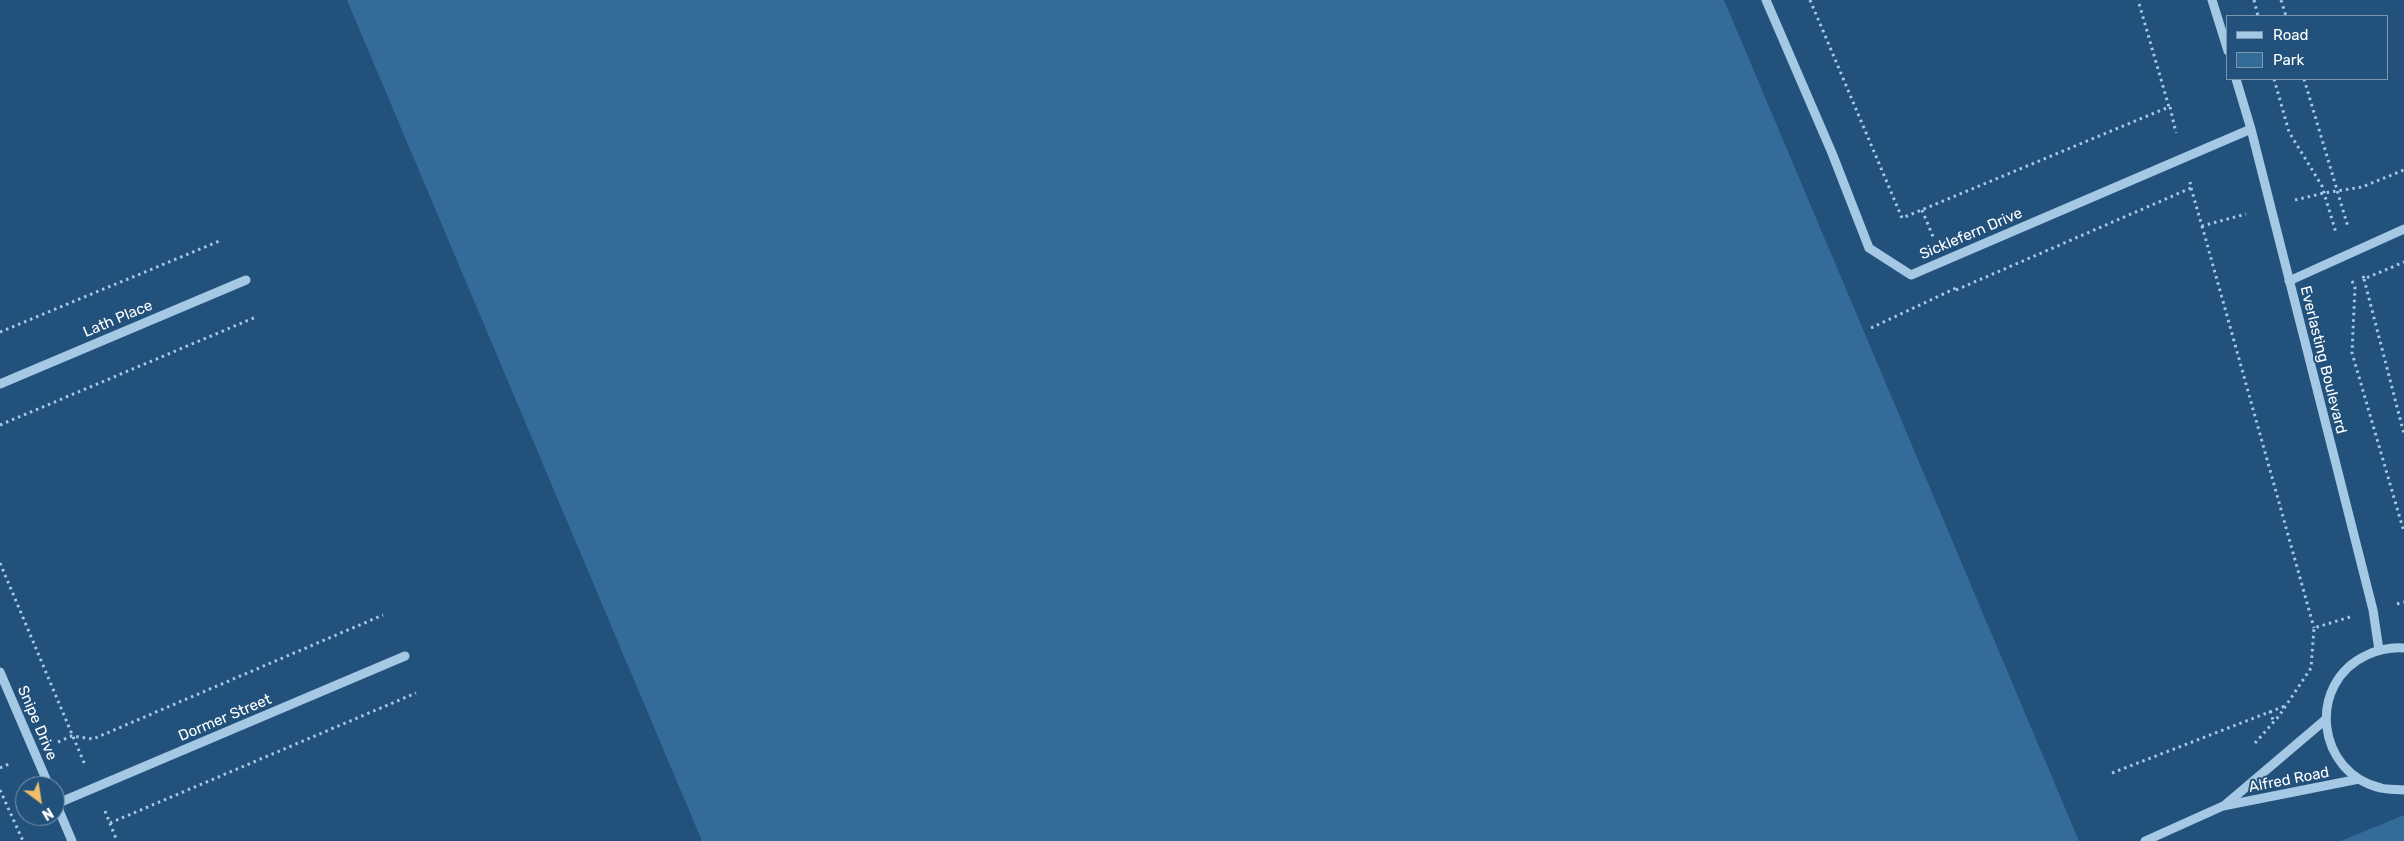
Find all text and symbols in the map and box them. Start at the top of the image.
legend [2226,15,2389,80]
text: Road [2273,26,2309,44]
text: Park [2273,51,2304,69]
street label: Sicklefern Drive [1917,204,2025,264]
street label: Everlasting Boulevard [2296,284,2350,436]
street label: Lath Place [81,296,155,342]
street label: Snipe Drive [13,683,61,763]
street label: Dormer Street [176,690,274,746]
street label: Alfred Road [2247,763,2331,797]
north arrow [15,776,65,826]
text: N [39,804,56,823]

